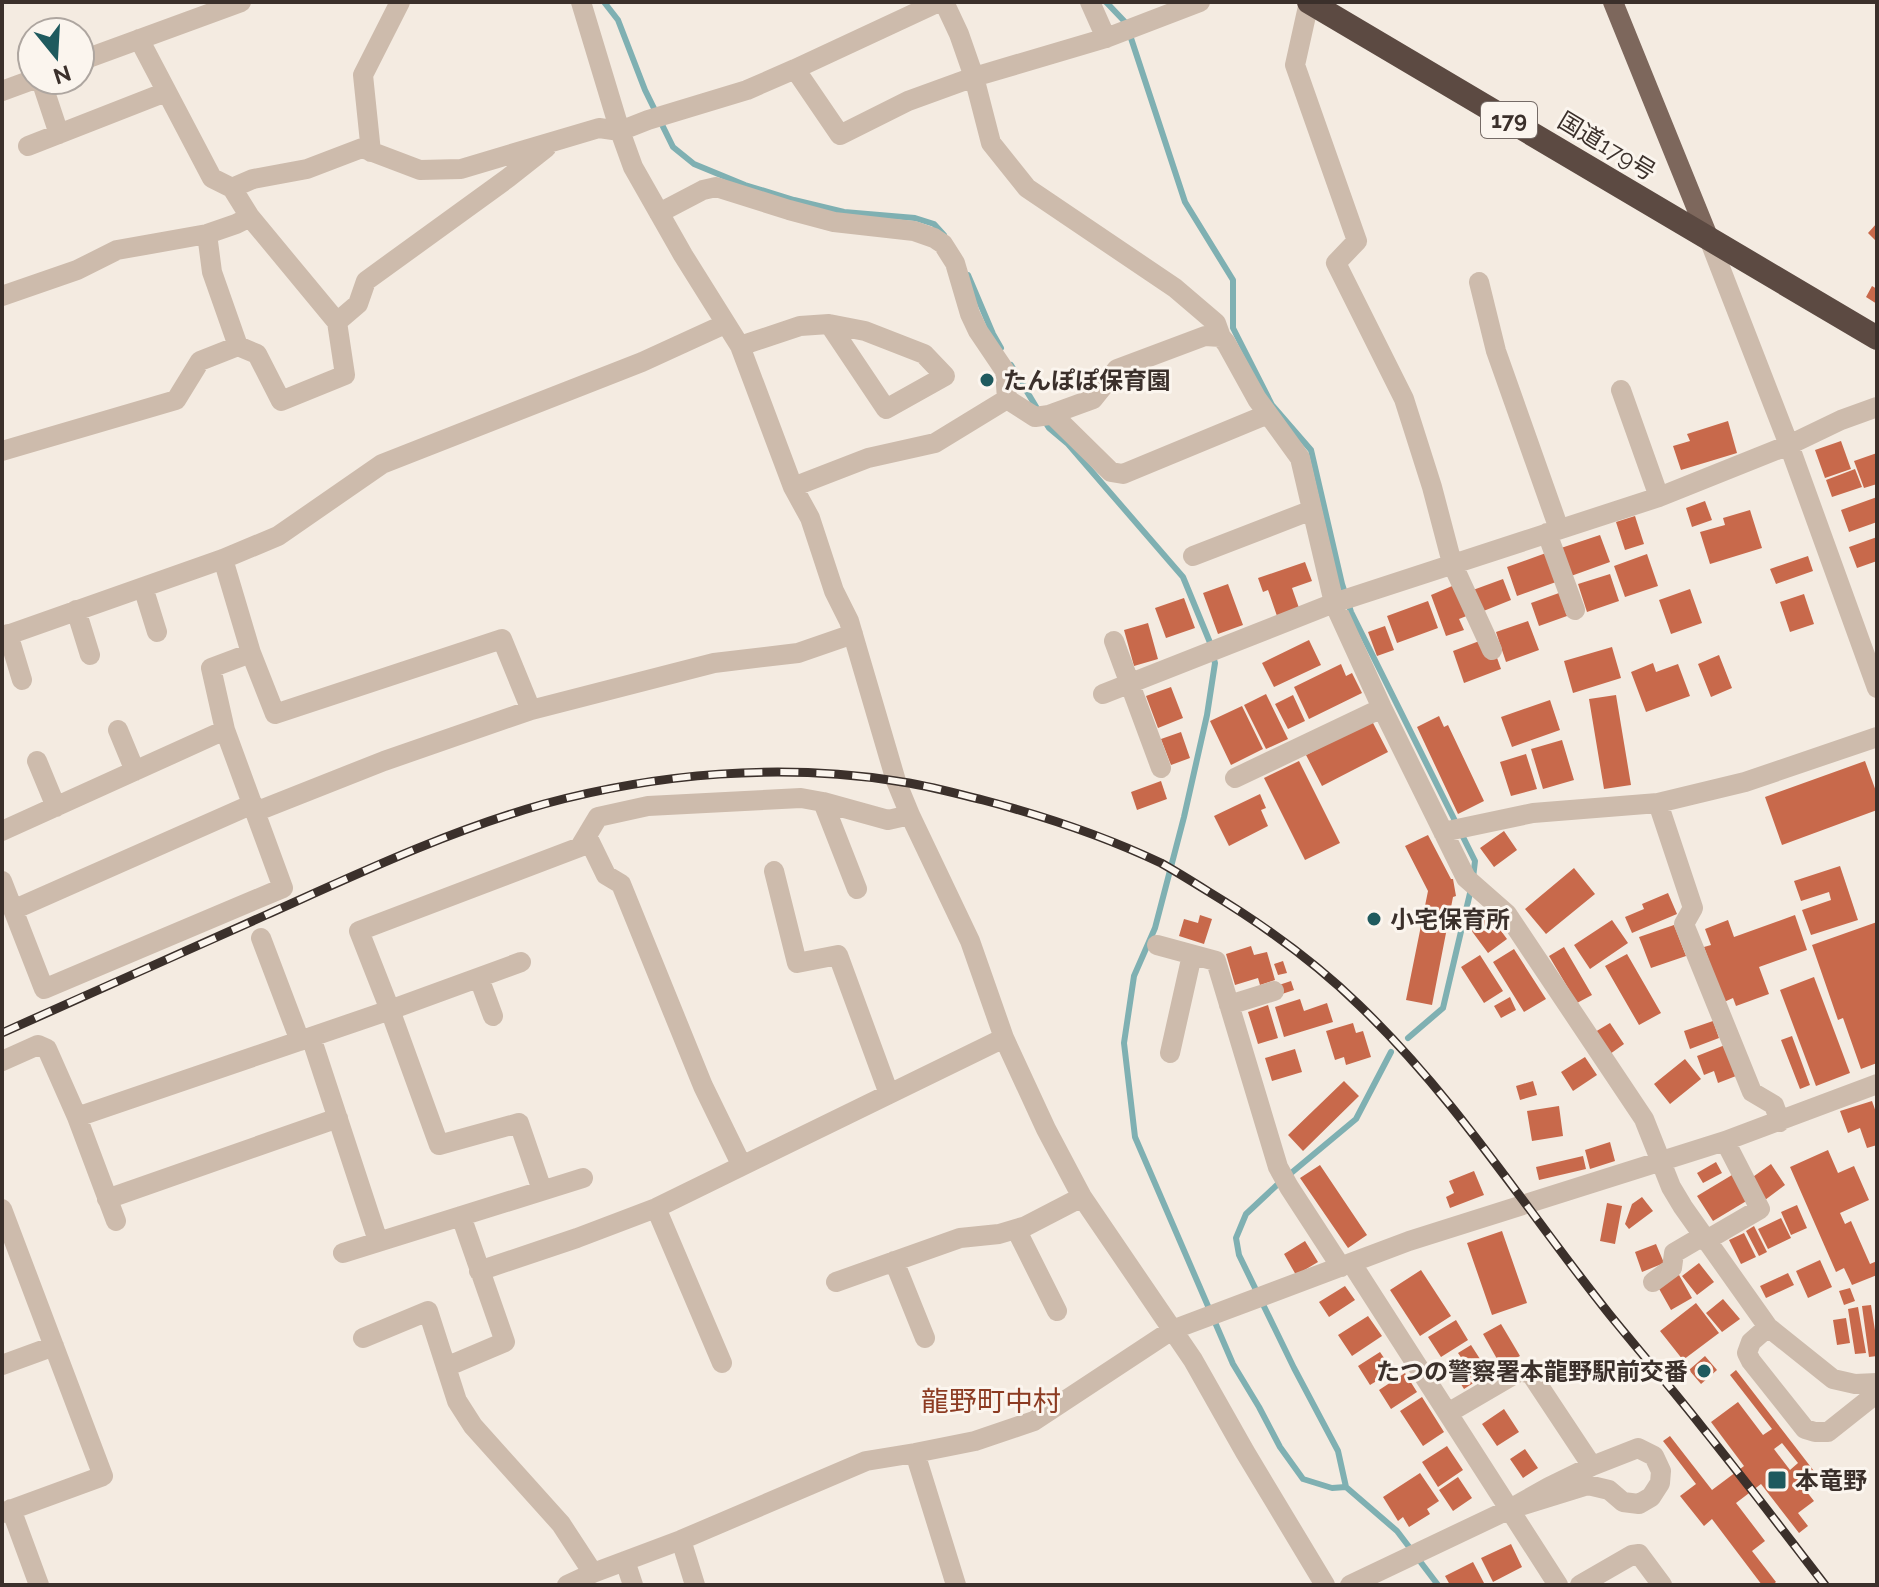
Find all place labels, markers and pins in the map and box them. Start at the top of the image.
place label: たんぽぽ保育園 [1003,366,1171,395]
marker: たんぽぽ保育園 [978,371,996,389]
place label: 小宅保育所 [1390,905,1510,934]
marker: 小宅保育所 [1365,910,1383,928]
place label: たつの警察署本龍野駅前交番 [1376,1357,1688,1386]
marker: たつの警察署本龍野駅前交番 [1695,1362,1713,1380]
place label: 本竜野 [1795,1466,1867,1495]
marker: 本竜野 [1766,1469,1788,1491]

